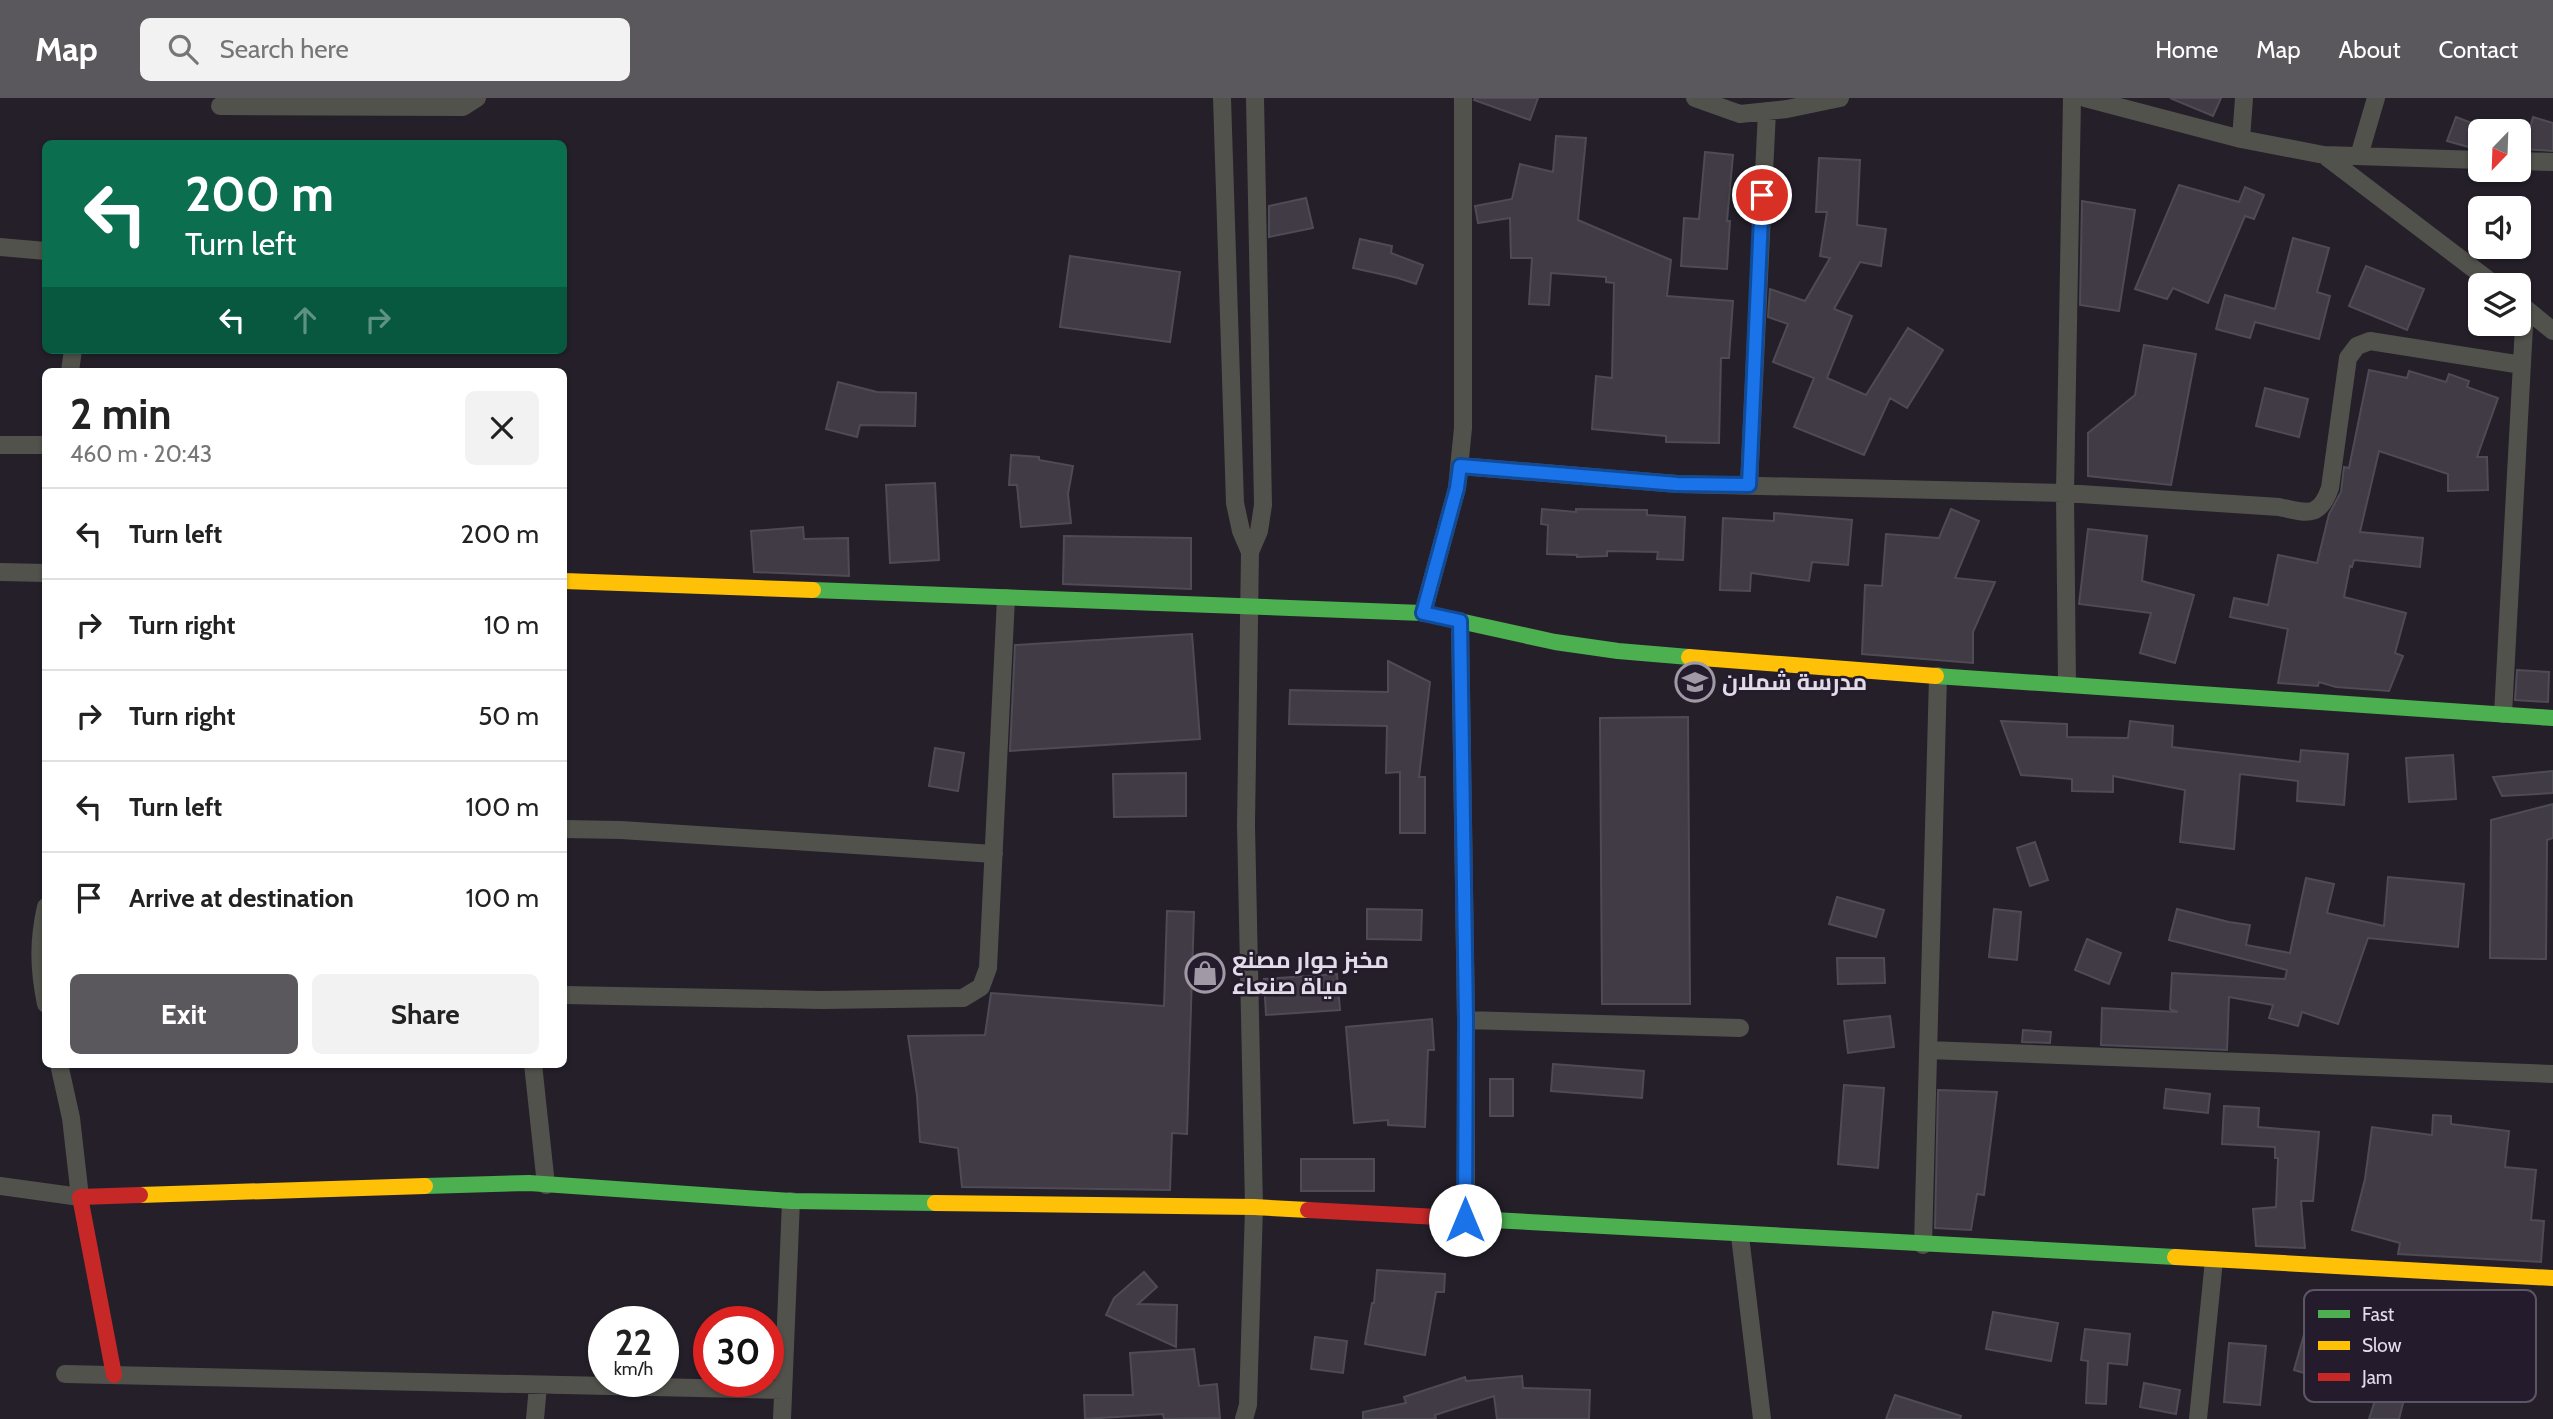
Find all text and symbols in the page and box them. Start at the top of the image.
search box [140,18,630,81]
text: Map [35,29,98,69]
icon: search [164,30,202,68]
text: Search here [220,33,349,65]
text: Home [2155,35,2218,64]
text: Map [2256,35,2301,64]
text: About [2339,35,2401,64]
text: Contact [2439,35,2518,64]
north arrow [2468,119,2530,182]
map controls [2468,119,2531,336]
text: 200 m [185,164,334,223]
pin [1732,165,1792,225]
icon: left [70,168,161,259]
icon: arrive [1743,176,1781,214]
button: sound [2468,196,2531,259]
text: Turn left [185,224,296,263]
button: layers [2468,273,2531,336]
icon: left [213,301,251,339]
icon: ahead [286,301,324,339]
icon: right [359,301,397,339]
text: 2 min [70,388,171,440]
button: close [465,391,539,465]
text: 460 m · 20:43 [70,440,212,468]
icon: left [70,515,108,553]
text: Turn left [129,518,222,550]
text: 200 m [460,518,539,550]
icon: right [70,606,108,644]
text: Turn right [129,609,235,641]
text: 10 m [484,609,539,641]
school or university icon: مدرسة شملان [1674,661,1716,703]
place label: مدرسة شملان [1722,668,1867,696]
icon: right [70,697,108,735]
text: Turn right [129,700,235,732]
text: 50 m [478,700,539,732]
icon: left [70,788,108,826]
text: Turn left [129,791,222,823]
text: 100 m [466,791,539,823]
icon: arrive [70,879,108,917]
text: Arrive at destination [129,882,354,914]
text: 100 m [466,882,539,914]
place label: مخبز جوار مصنع مياة صنعاء [1232,946,1389,1000]
shop icon: مخبز جوار مصنع مياة صنعاء [1184,952,1226,994]
button: Exit [70,974,298,1054]
button: Share [312,974,539,1054]
position arrow [1428,1183,1502,1257]
legend [2304,1290,2536,1402]
text: Fast [2362,1303,2395,1326]
speed limit sign: 30 [693,1306,784,1397]
text: 22 [615,1321,652,1364]
text: Slow [2362,1334,2402,1357]
text: km/h [614,1358,653,1380]
text: Jam [2361,1366,2392,1389]

